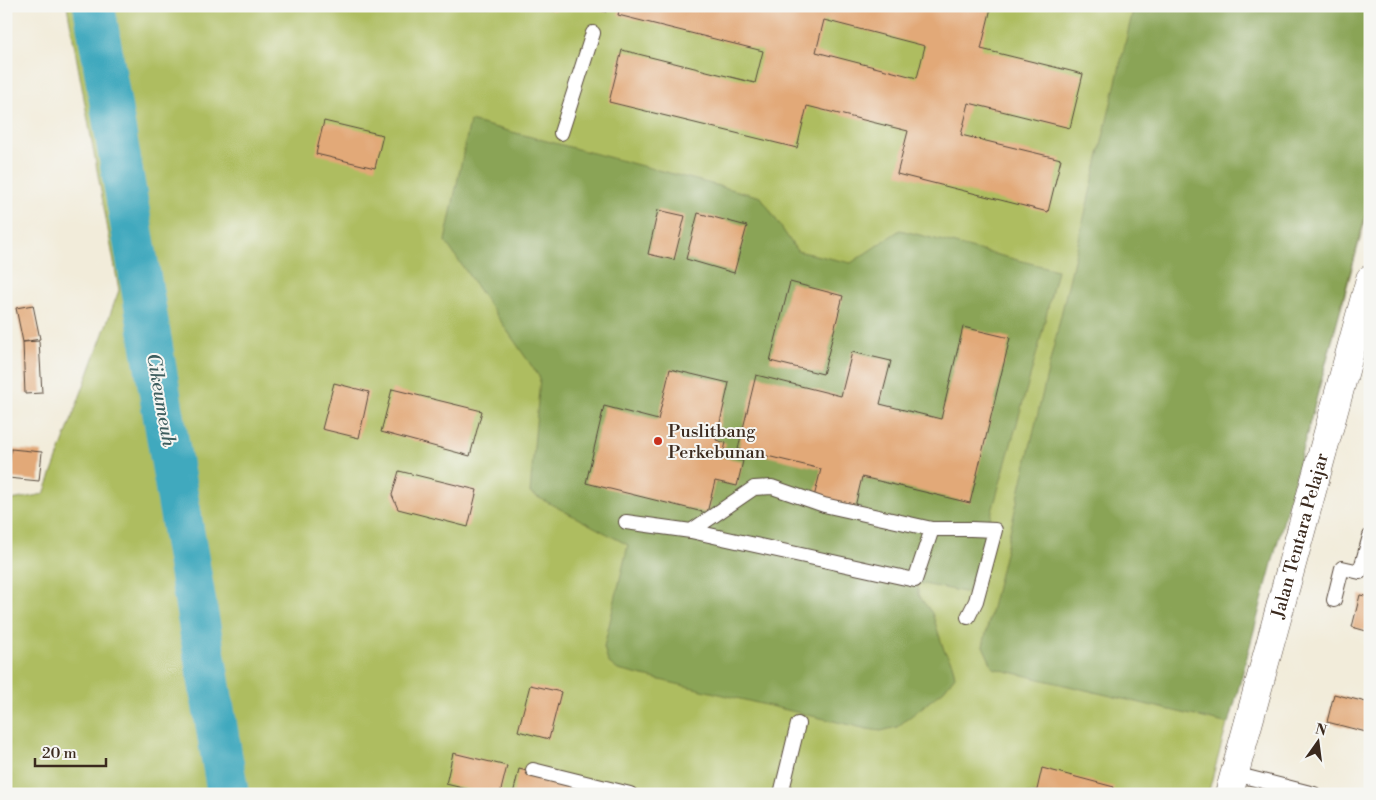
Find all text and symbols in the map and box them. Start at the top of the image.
water label: Cikeumeuh [141,351,181,449]
place label: Puslitbang Perkebunan [668,420,766,464]
marker: Puslitbang Perkebunan [652,435,664,447]
street label: Jalan Tentara Pelajar [1266,450,1333,622]
north arrow [1294,718,1344,768]
text: N [1313,720,1328,740]
scale bar [35,735,106,767]
text: 20 m [42,744,77,763]

